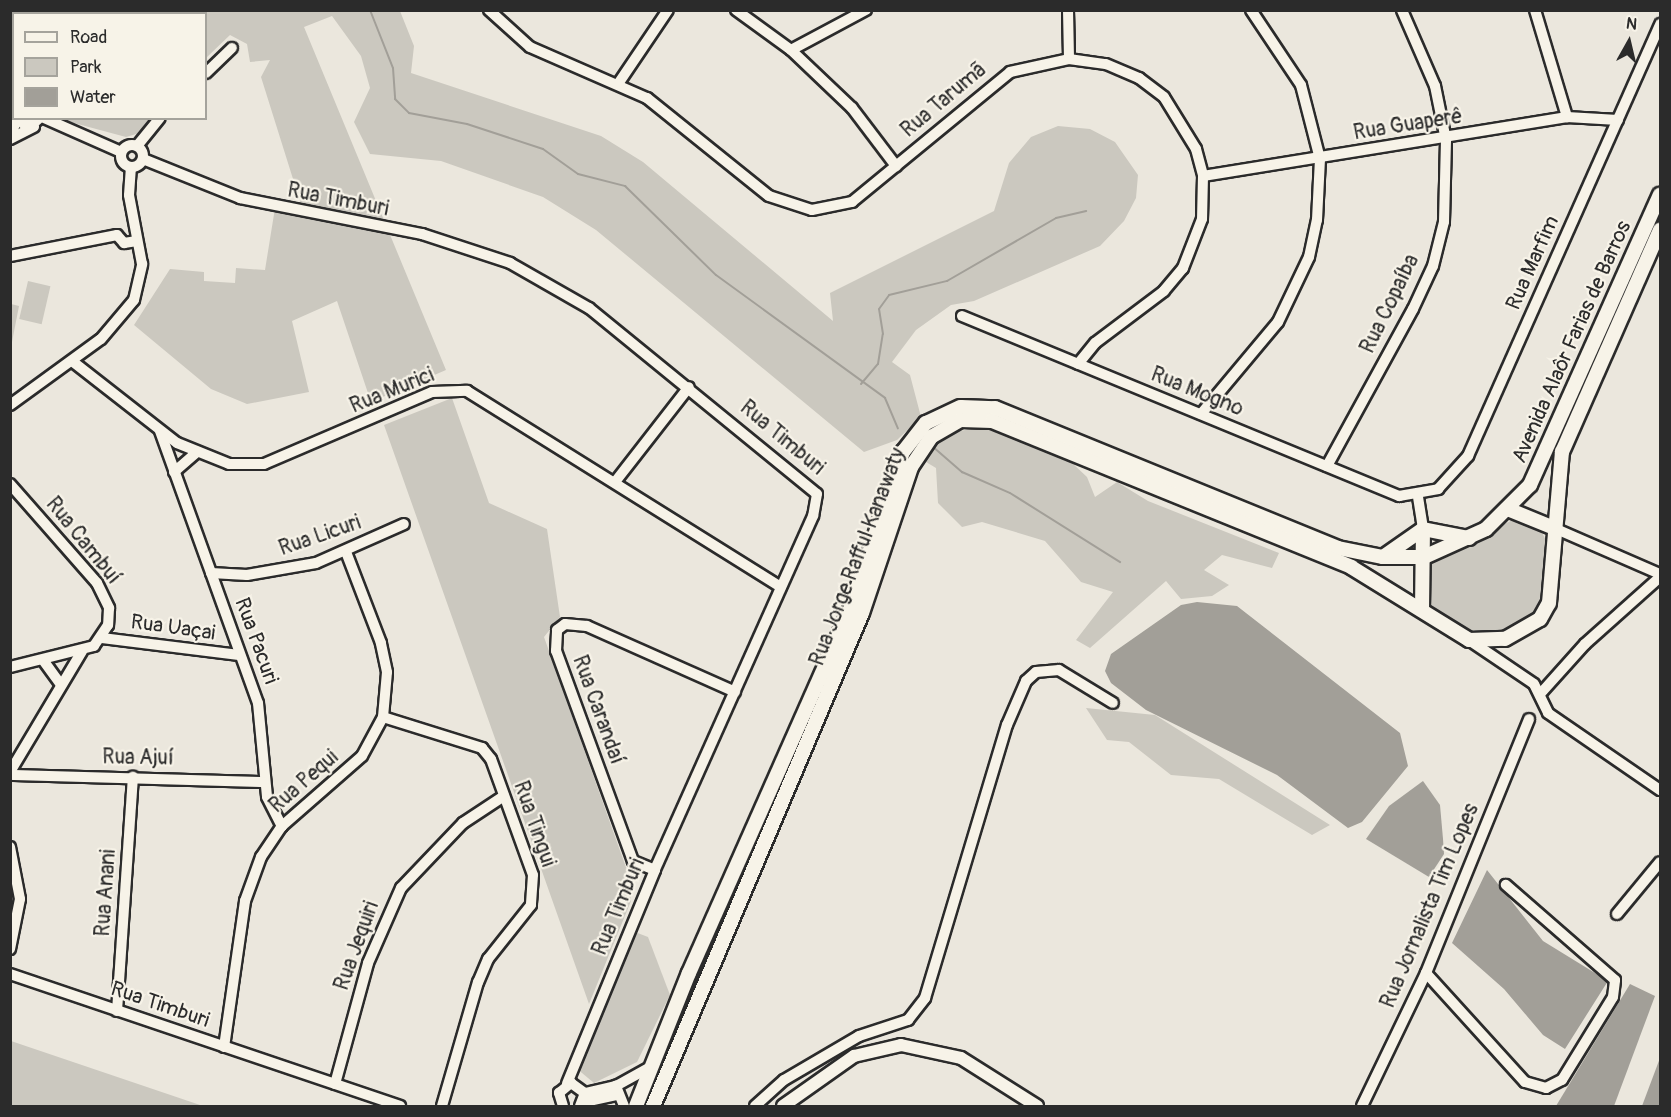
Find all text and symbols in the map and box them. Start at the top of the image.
legend [12,12,207,120]
north arrow [1599,12,1659,72]
text: N [1625,14,1638,35]
text: Road [70,26,107,49]
text: Park [70,56,102,79]
street label: Rua Tarumã [896,57,992,143]
text: Water [70,86,116,109]
street label: Rua Guaperê [1352,104,1464,146]
street label: Rua Timburi [285,178,391,222]
street label: Rua Marfim [1501,212,1565,314]
street label: Avenida Alaôr Farias de Barros [1507,217,1637,467]
street label: Rua Copaíba [1355,250,1425,358]
street label: Rua Mogno [1147,362,1247,422]
street label: Rua Murici [346,363,438,419]
street label: Rua Timburi [735,395,829,481]
street label: Rua Jorge Rafful Kanawaty [805,445,911,669]
street label: Rua Cambuí [40,492,126,590]
street label: Rua Licuri [276,510,364,562]
street label: Rua Pacuri [229,594,283,688]
street label: Rua Uaçai [129,610,217,646]
street label: Rua Carandaí [567,652,629,768]
street label: Rua Ajuí [102,745,174,771]
street label: Rua Pequi [264,745,344,819]
street label: Rua Tingui [508,778,560,870]
street label: Rua Jornalista Tim Lopes [1376,800,1484,1012]
street label: Rua Anani [90,849,122,937]
street label: Rua Timburi [587,855,651,959]
street label: Rua Jequiri [329,898,385,994]
street label: Rua Timburi [107,976,213,1034]

